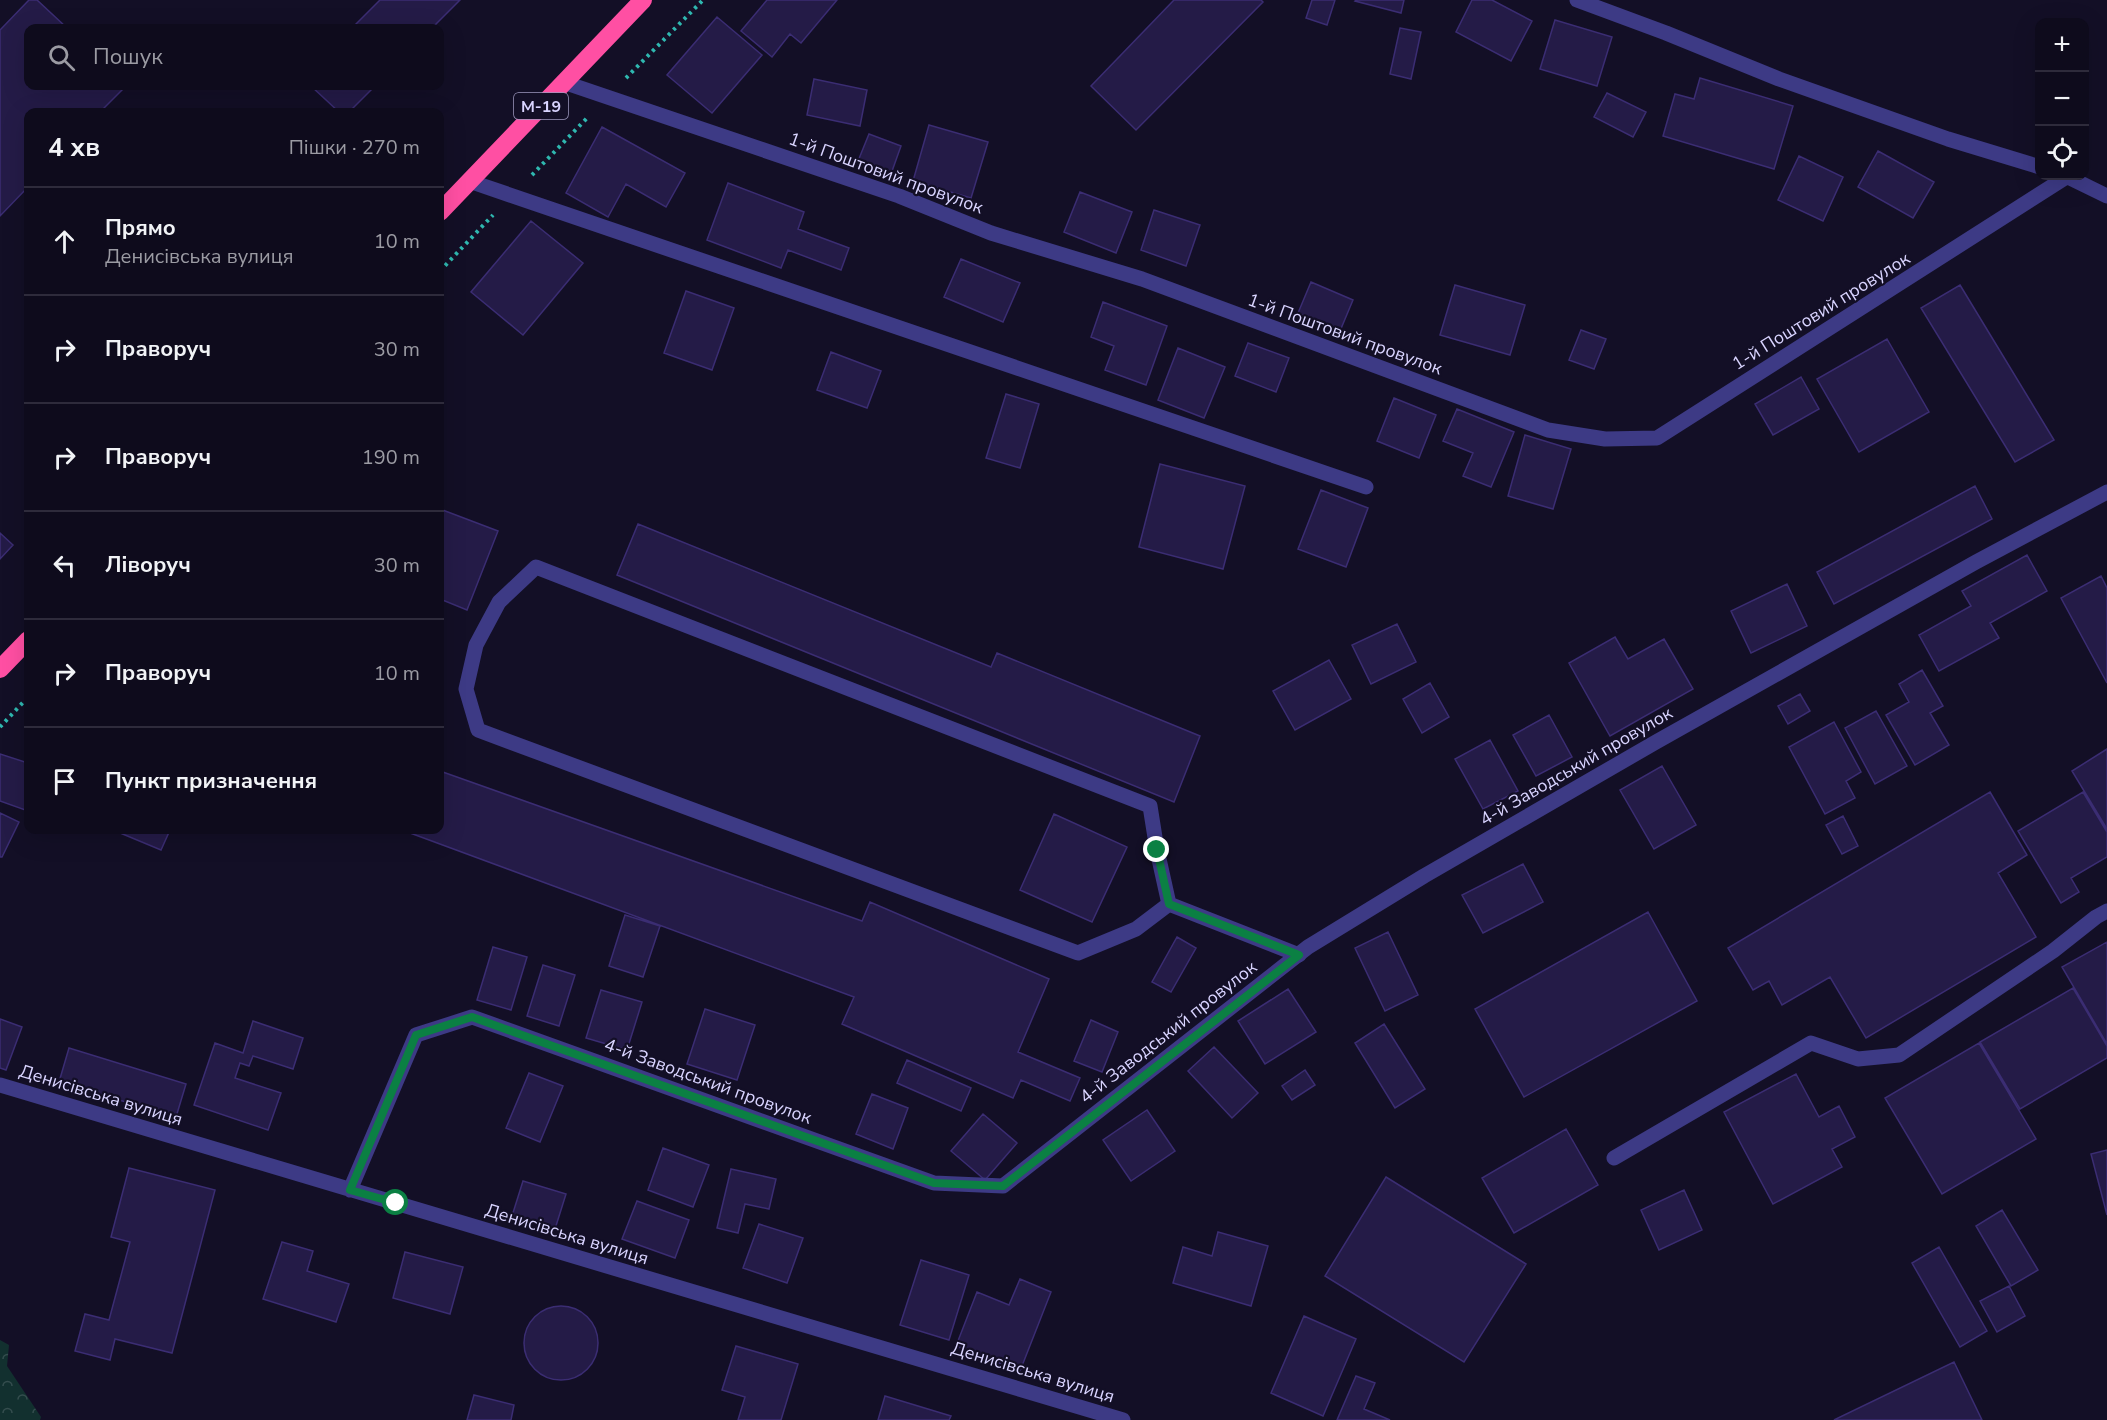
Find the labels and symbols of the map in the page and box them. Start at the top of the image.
road number: М-19 [514,93,568,119]
street label: 1-й Поштовий провулок [785,127,987,220]
street label: 1-й Поштовий провулок [1728,246,1915,376]
street label: 1-й Поштовий провулок [1244,288,1446,381]
street label: 4-й Заводський провулок [1475,701,1677,831]
route end [1143,836,1169,862]
street label: 4-й Заводський провулок [1074,955,1262,1109]
street label: 4-й Заводський провулок [601,1032,815,1130]
street label: Денисівська вулиця [16,1059,186,1131]
route start [382,1189,408,1215]
street label: Денисівська вулиця [482,1198,652,1270]
street label: Денисівська вулиця [948,1336,1118,1408]

